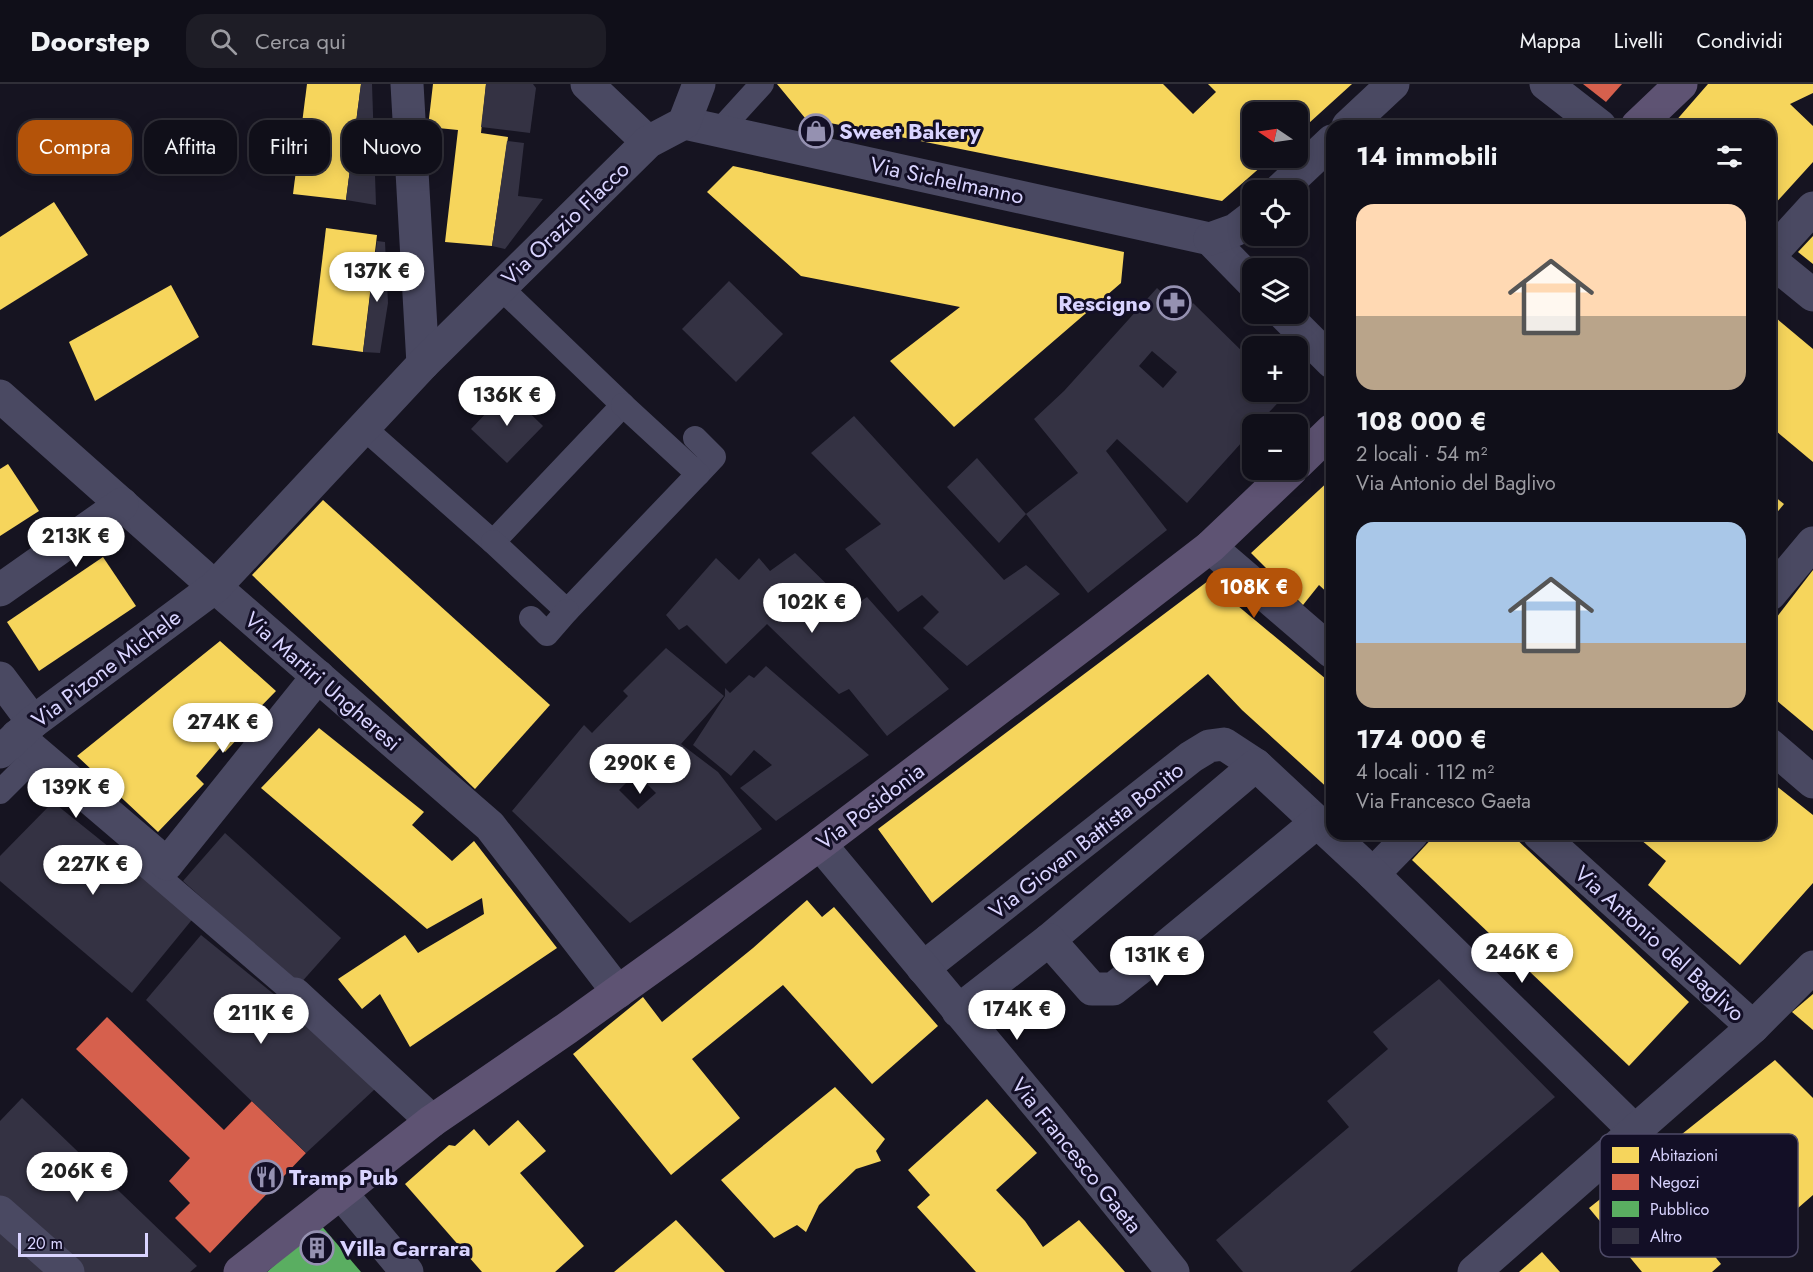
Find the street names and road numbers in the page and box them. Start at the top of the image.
street label: Via Sichelmanno [867,148,1027,212]
street label: Via Orazio Flacco [494,153,636,293]
street label: Via Pizone Michele [25,601,187,735]
street label: Via Martiri Ungheresi [238,604,408,758]
street label: Via Giovan Battista Bonito [982,754,1190,926]
street label: Via Posidonia [809,755,931,857]
street label: Via Antonio del Baglivo [1568,858,1752,1028]
street label: Via Francesco Gaeta [1004,1070,1150,1240]

